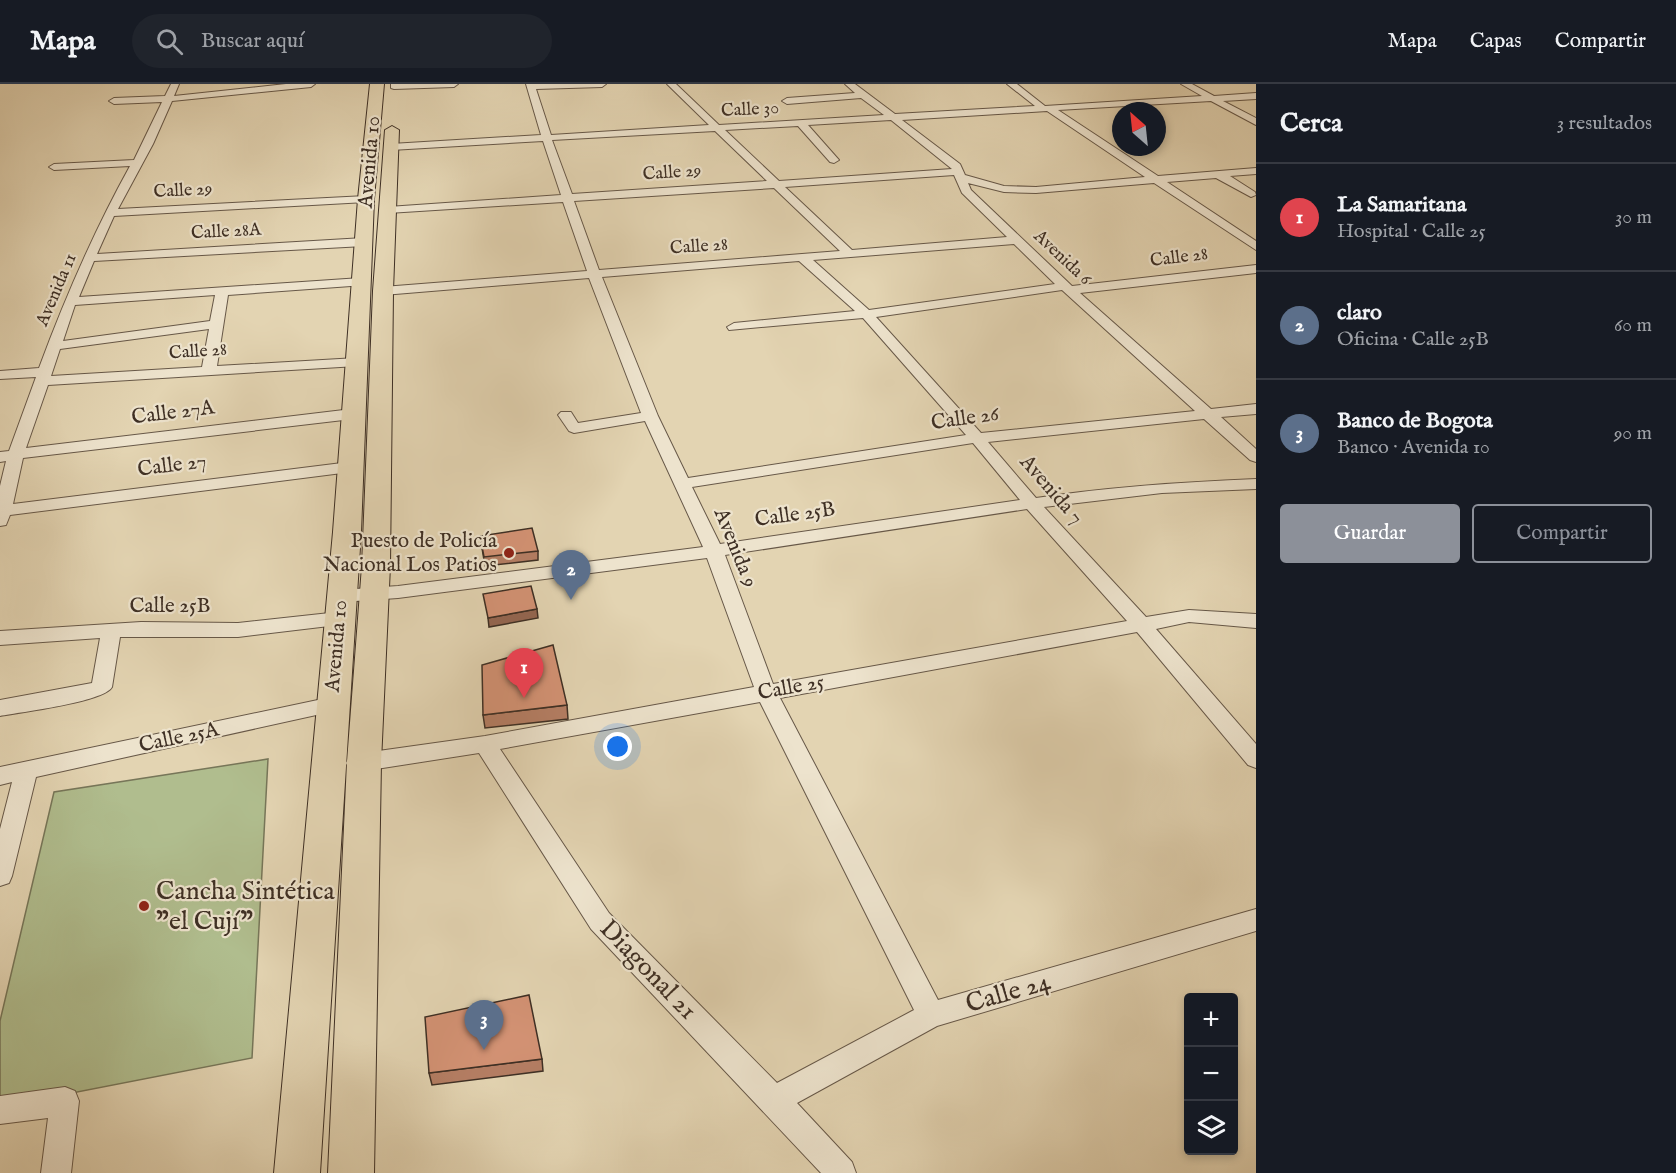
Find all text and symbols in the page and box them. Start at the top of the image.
search box [132,14,552,68]
text: Mapa [30,24,96,59]
icon: search [153,25,186,58]
text: Buscar aquí [201,27,304,55]
text: Mapa [1388,28,1437,55]
text: Capas [1470,28,1522,55]
text: Compartir [1555,28,1646,55]
street label: Calle 30 [720,97,780,123]
north arrow [1112,102,1166,156]
text: Cerca [1280,107,1342,140]
text: 3 resultados [1557,111,1652,136]
street label: Avenida 10 [352,115,387,210]
street label: Calle 29 [642,159,702,187]
street label: Calle 29 [153,178,213,204]
text: La Samaritana [1337,191,1466,219]
text: 1 [1296,205,1303,230]
text: 30 m [1615,205,1652,230]
street label: Calle 28A [190,219,263,245]
text: Hospital · Calle 25 [1337,219,1486,244]
street label: Avenida 6 [1027,225,1096,291]
street label: Calle 28 [669,234,729,260]
street label: Calle 28 [1149,243,1209,273]
street label: Avenida 11 [31,250,83,331]
text: claro [1337,299,1382,327]
text: 2 [1295,313,1304,338]
text: 60 m [1614,313,1652,338]
text: Oficina · Calle 25B [1337,327,1489,352]
street label: Calle 28 [168,339,228,365]
street label: Calle 27A [130,394,217,431]
street label: Calle 26 [929,401,1002,437]
text: Banco de Bogota [1337,407,1493,435]
text: 3 [1296,421,1303,446]
text: 90 m [1614,421,1652,446]
text: Banco · Avenida 10 [1337,435,1490,460]
street label: Calle 27 [136,448,208,484]
street label: Avenida 7 [1013,449,1089,531]
street label: Calle 25B [753,496,837,534]
street label: Avenida 9 [706,503,763,592]
button: Guardar [1280,504,1460,563]
button: Compartir [1472,504,1652,563]
place label: Puesto de Policía Nacional Los Patios [323,528,498,579]
marker: Puesto de Policía Nacional Los Patios [502,546,516,560]
pin: 2 [552,550,590,600]
street label: Calle 25B [129,593,211,620]
street label: Avenida 10 [319,599,354,694]
pin: 1 [504,648,544,698]
street label: Calle 25 [756,669,827,707]
street label: Calle 25A [136,716,222,760]
your location [603,732,632,761]
place label: Cancha Sintética "el Cují" [156,875,335,938]
marker: Cancha Sintética "el Cují" [137,899,151,913]
street label: Diagonal 21 [592,913,704,1027]
street label: Calle 24 [962,965,1054,1021]
map controls [1184,993,1238,1155]
button: + [1184,993,1238,1047]
pin: 3 [464,1000,504,1050]
button: − [1184,1047,1238,1101]
button: layers [1184,1101,1238,1155]

